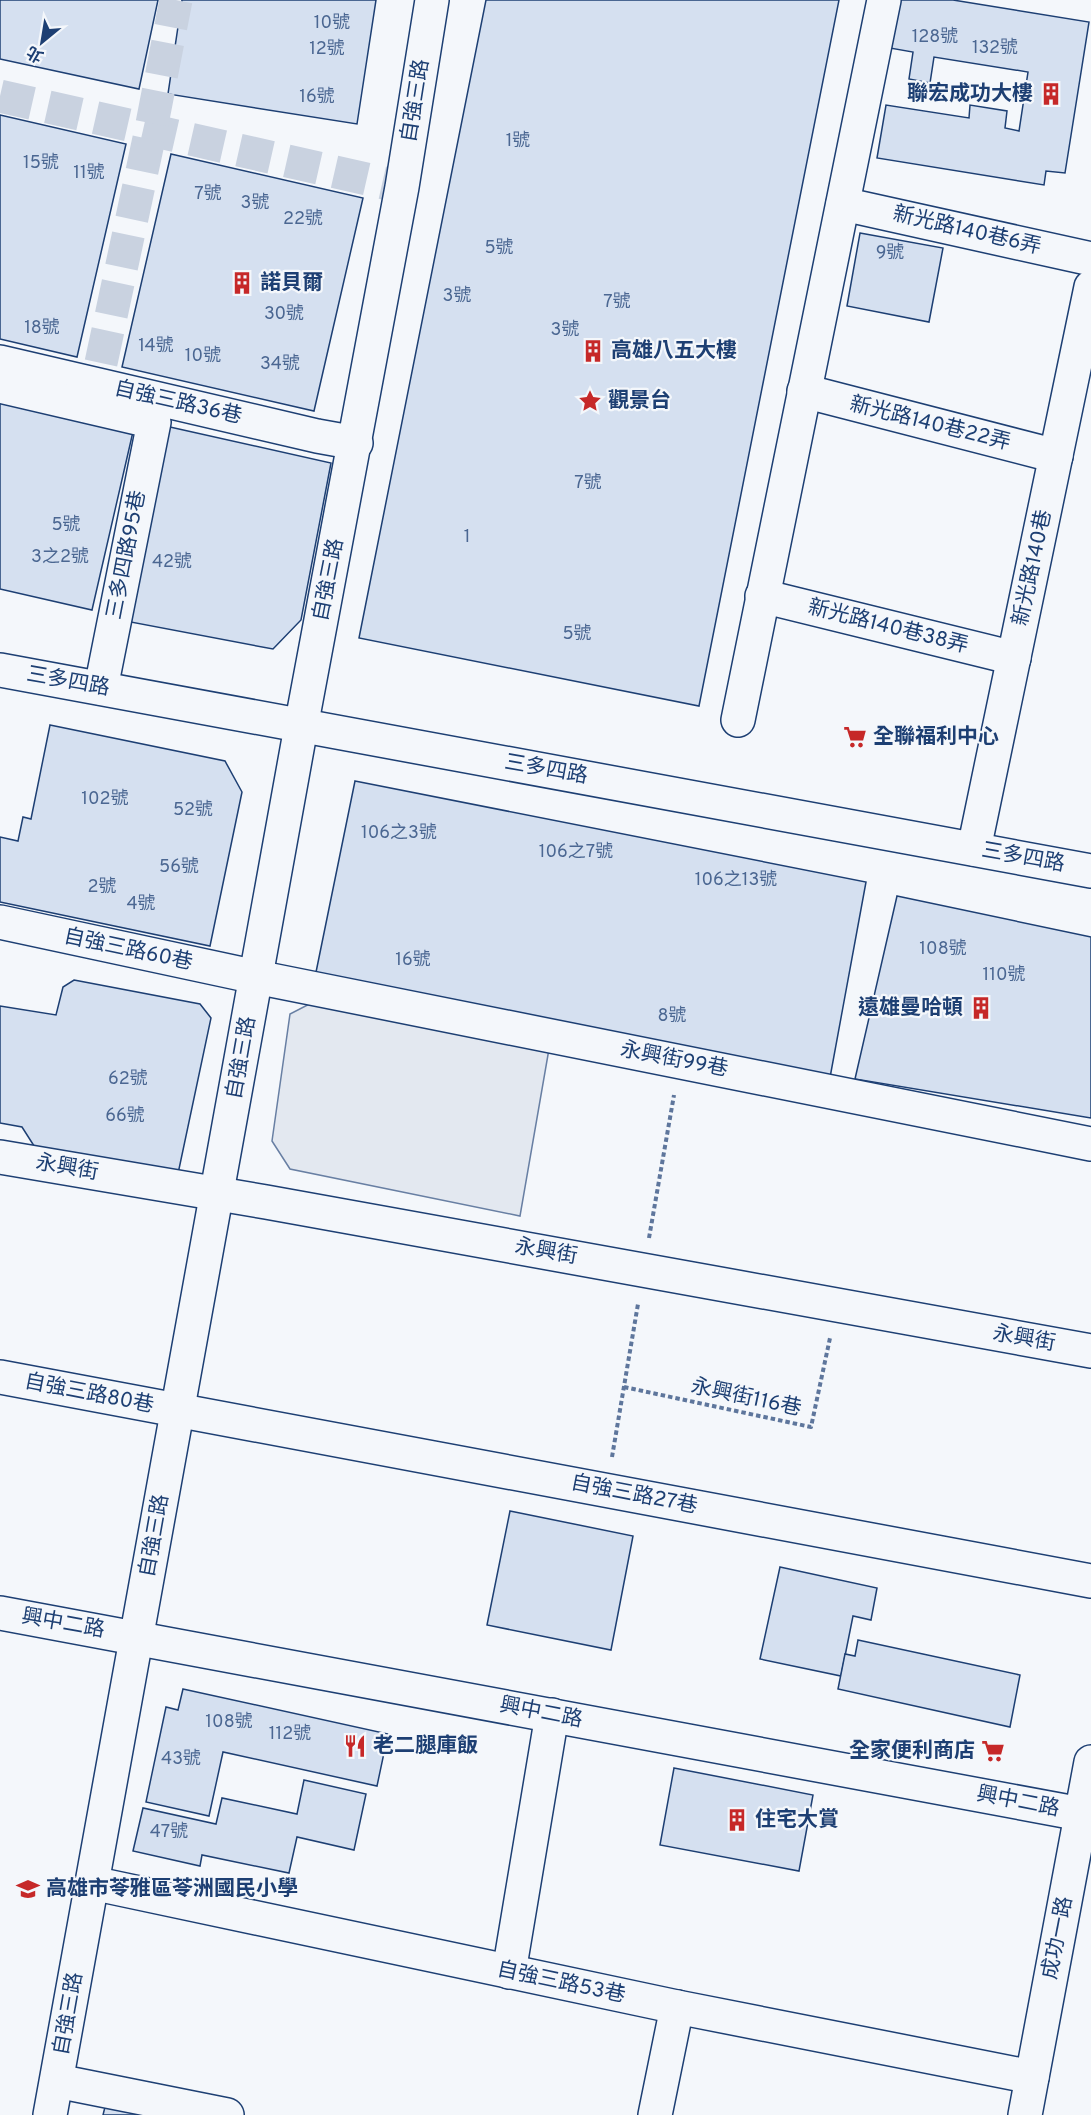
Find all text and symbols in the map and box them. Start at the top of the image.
north arrow [12,12,72,72]
house number: 10號 [314,12,350,35]
house number: 128號 [912,26,958,49]
house number: 132號 [972,37,1018,60]
house number: 12號 [309,38,345,61]
text: 北 [24,41,47,66]
street label: 自強三路 [396,57,436,145]
place label: 聯宏成功大樓 [907,81,1033,108]
building icon: 聯宏成功大樓 [1038,81,1064,107]
house number: 16號 [299,86,335,109]
house number: 1號 [506,130,530,153]
house number: 15號 [23,152,59,175]
house number: 11號 [73,162,105,185]
house number: 7號 [194,183,222,206]
house number: 3號 [241,192,269,215]
street label: 新光路140巷6弄 [890,201,1044,261]
house number: 22號 [283,208,323,231]
house number: 5號 [484,237,514,260]
house number: 9號 [876,242,904,265]
building icon: 諾貝爾 [229,270,255,296]
place label: 諾貝爾 [260,270,323,297]
house number: 3號 [443,285,471,308]
house number: 7號 [603,291,631,314]
house number: 30號 [264,303,304,326]
house number: 18號 [24,317,60,340]
house number: 3號 [551,319,579,342]
house number: 14號 [138,335,174,358]
building icon: 高雄八五大樓 [580,338,606,364]
place label: 高雄八五大樓 [611,338,737,365]
house number: 10號 [185,345,221,368]
house number: 34號 [260,353,300,376]
street label: 自強三路36巷 [112,375,244,431]
place icon: 觀景台 [577,388,603,414]
place label: 觀景台 [608,388,671,415]
street label: 新光路140巷22弄 [847,391,1013,457]
house number: 7號 [574,472,602,495]
street label: 三多四路95巷 [101,488,153,622]
street label: 新光路140巷 [1008,508,1058,628]
house number: 5號 [51,514,81,537]
house number: 1 [464,526,470,549]
street label: 自強三路 [308,536,350,624]
house number: 3之2號 [31,546,89,569]
house number: 42號 [152,551,192,574]
street label: 新光路140巷38弄 [805,594,971,660]
house number: 5號 [562,623,592,646]
street label: 三多四路 [24,661,112,703]
supermarket icon: 全聯福利中心 [842,724,868,750]
place label: 全聯福利中心 [873,724,999,751]
street label: 三多四路 [502,749,590,791]
house number: 102號 [81,788,129,811]
house number: 52號 [173,799,213,822]
house number: 106之3號 [361,822,437,845]
street label: 三多四路 [979,837,1067,879]
house number: 106之7號 [539,841,613,864]
house number: 56號 [159,856,199,879]
house number: 106之13號 [695,869,777,892]
house number: 2號 [87,876,117,899]
house number: 4號 [126,893,156,916]
street label: 自強三路60巷 [61,923,195,977]
house number: 108號 [919,938,967,961]
house number: 16號 [395,949,431,972]
house number: 110號 [983,964,1025,987]
place label: 遠雄曼哈頓 [858,995,963,1022]
building icon: 遠雄曼哈頓 [968,995,994,1021]
house number: 8號 [658,1005,687,1028]
street label: 自強三路 [221,1014,263,1102]
street label: 永興街99巷 [618,1036,730,1084]
house number: 62號 [108,1068,148,1091]
house number: 66號 [105,1105,145,1128]
street label: 永興街 [34,1149,100,1187]
street label: 永興街 [513,1233,579,1271]
street label: 永興街 [991,1320,1057,1358]
street label: 自強三路80巷 [22,1368,156,1420]
street label: 永興街116巷 [688,1373,804,1423]
street label: 自強三路27巷 [568,1469,700,1521]
street label: 自強三路 [134,1492,176,1580]
street label: 興中二路 [19,1603,107,1645]
street label: 興中二路 [497,1692,585,1734]
house number: 108號 [205,1711,253,1734]
house number: 112號 [269,1723,311,1746]
restaurant icon: 老二腿庫飯 [342,1733,368,1759]
place label: 老二腿庫飯 [373,1733,478,1760]
place label: 全家便利商店 [849,1738,975,1765]
supermarket icon: 全家便利商店 [980,1738,1006,1764]
house number: 43號 [161,1748,201,1771]
street label: 興中二路 [974,1781,1062,1823]
building icon: 住宅大賞 [724,1807,750,1833]
place label: 住宅大賞 [755,1807,839,1834]
house number: 47號 [150,1821,188,1844]
school or university icon: 高雄市苓雅區苓洲國民小學 [15,1876,41,1902]
place label: 高雄市苓雅區苓洲國民小學 [46,1876,298,1903]
street label: 成功一路 [1037,1894,1079,1982]
street label: 自強三路53巷 [494,1956,628,2010]
street label: 自強三路 [48,1970,90,2058]

